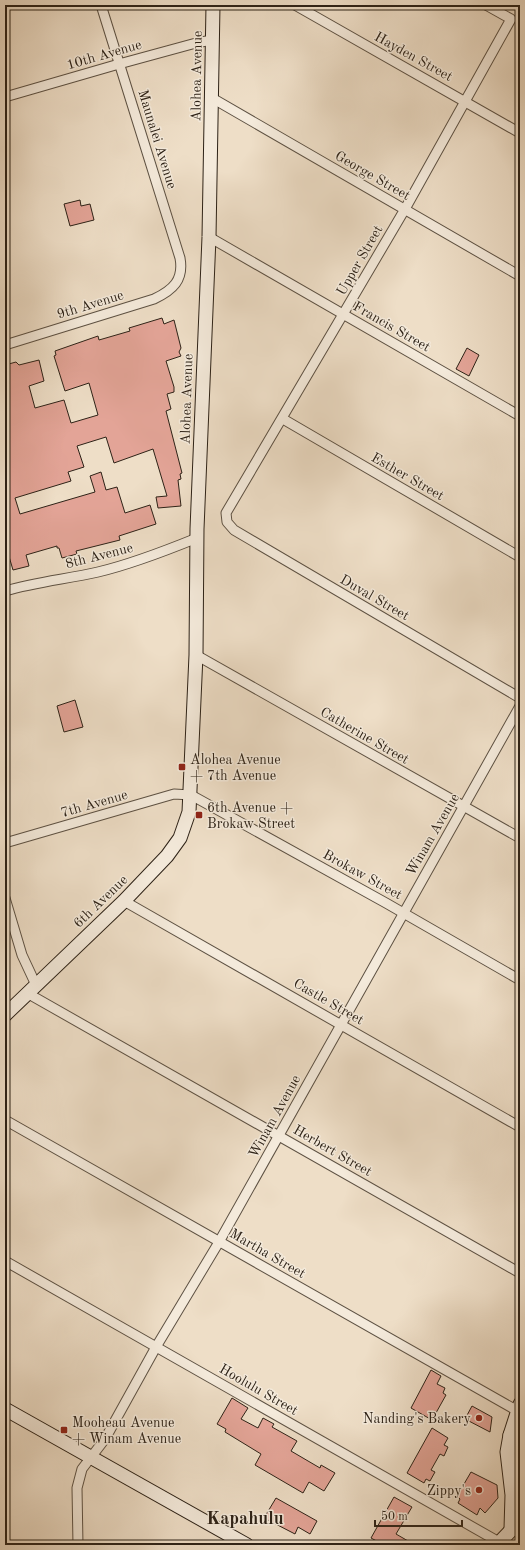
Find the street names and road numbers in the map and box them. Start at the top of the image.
street label: Hayden Street [372,30,455,84]
street label: Alohea Avenue [189,31,205,122]
street label: 10th Avenue [65,38,143,72]
street label: Maunalei Avenue [135,88,179,191]
street label: George Street [333,149,413,203]
street label: Upper Street [334,223,386,298]
street label: 9th Avenue [55,288,125,322]
street label: Francis Street [350,299,433,355]
street label: Alohea Avenue [178,353,196,445]
street label: Esther Street [369,450,446,503]
street label: 8th Avenue [64,541,134,571]
street label: Duval Street [338,573,411,623]
street label: Catherine Street [318,705,411,767]
street label: 7th Avenue [59,788,129,820]
street label: Winam Avenue [404,791,462,878]
street label: Brokaw Street [321,847,405,902]
street label: 6th Avenue [71,873,130,931]
street label: Castle Street [291,976,366,1028]
street label: Winam Avenue [246,1073,303,1160]
street label: Herbert Street [291,1123,374,1179]
street label: Martha Street [227,1227,308,1281]
street label: Hoolulu Street [217,1362,300,1418]

